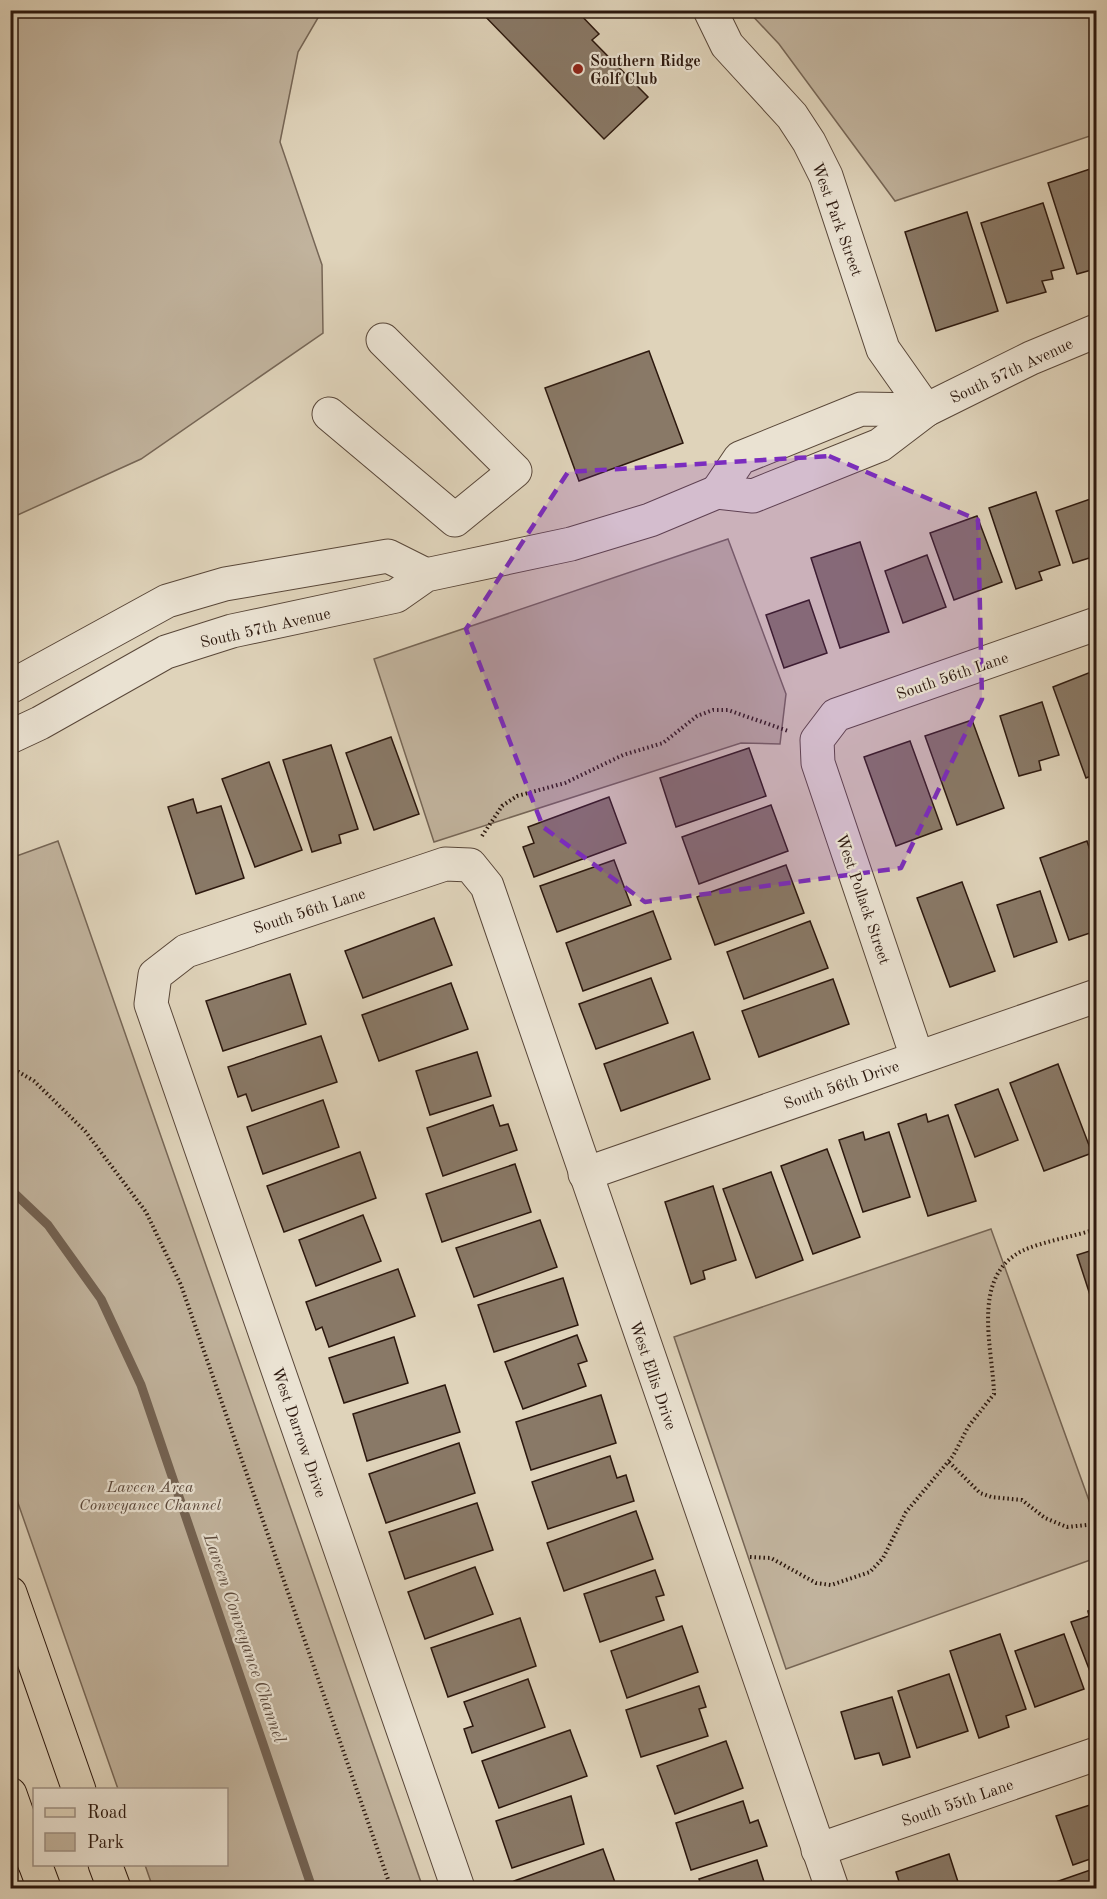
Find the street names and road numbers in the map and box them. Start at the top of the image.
street label: West Park Street [808,161,864,279]
street label: South 57th Avenue [948,336,1076,407]
street label: South 57th Avenue [199,606,332,652]
street label: South 56th Lane [895,650,1011,704]
street label: West Pollack Street [832,832,892,967]
street label: South 56th Lane [251,886,368,938]
street label: South 56th Drive [782,1059,901,1113]
street label: West Ellis Drive [626,1319,678,1432]
street label: West Darrow Drive [268,1366,328,1500]
street label: South 55th Lane [900,1777,1016,1831]

